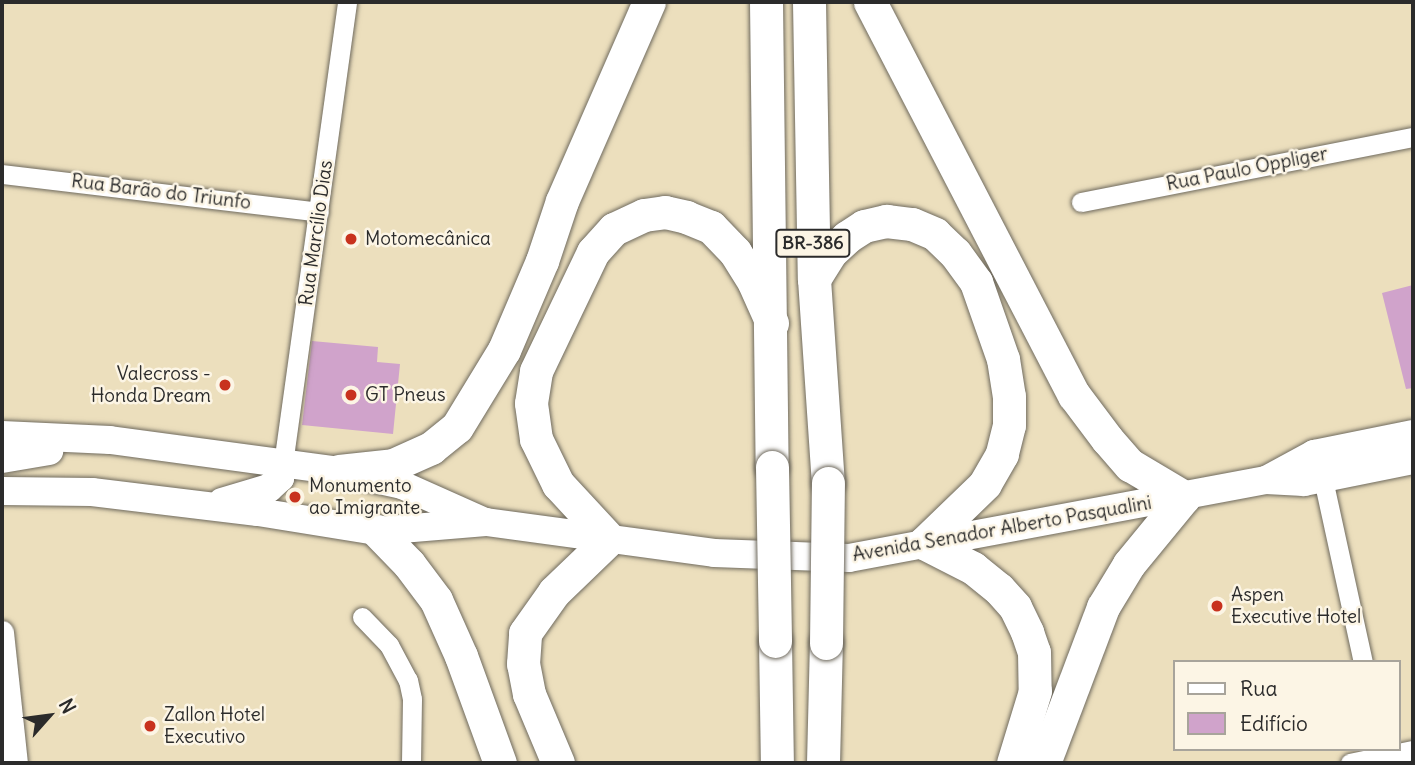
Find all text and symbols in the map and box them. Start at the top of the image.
street label: Rua Paulo Oppliger [1164,142,1330,196]
street label: Rua Marcílio Dias [294,159,338,307]
street label: Rua Barão do Triunfo [70,170,252,214]
place label: Motomecânica [365,228,491,250]
road number: BR-386 [774,229,852,258]
marker: Motomecânica [343,231,359,247]
place label: Valecross - Honda Dream [91,363,211,407]
marker: Valecross - Honda Dream [217,377,233,393]
place label: GT Pneus [365,384,446,406]
marker: GT Pneus [343,387,359,403]
place label: Monumento ao Imigrante [309,475,420,519]
marker: Monumento ao Imigrante [287,489,303,505]
street label: Avenida Senador Alberto Pasqualini [851,491,1153,567]
place label: Aspen Executive Hotel [1231,584,1361,628]
marker: Aspen Executive Hotel [1209,598,1225,614]
legend [1174,660,1401,751]
text: Rua [1240,675,1277,702]
north arrow [14,681,84,751]
text: N [54,695,81,718]
place label: Zallon Hotel Executivo [164,704,265,748]
text: Edifício [1240,710,1308,737]
marker: Zallon Hotel Executivo [142,718,158,734]

